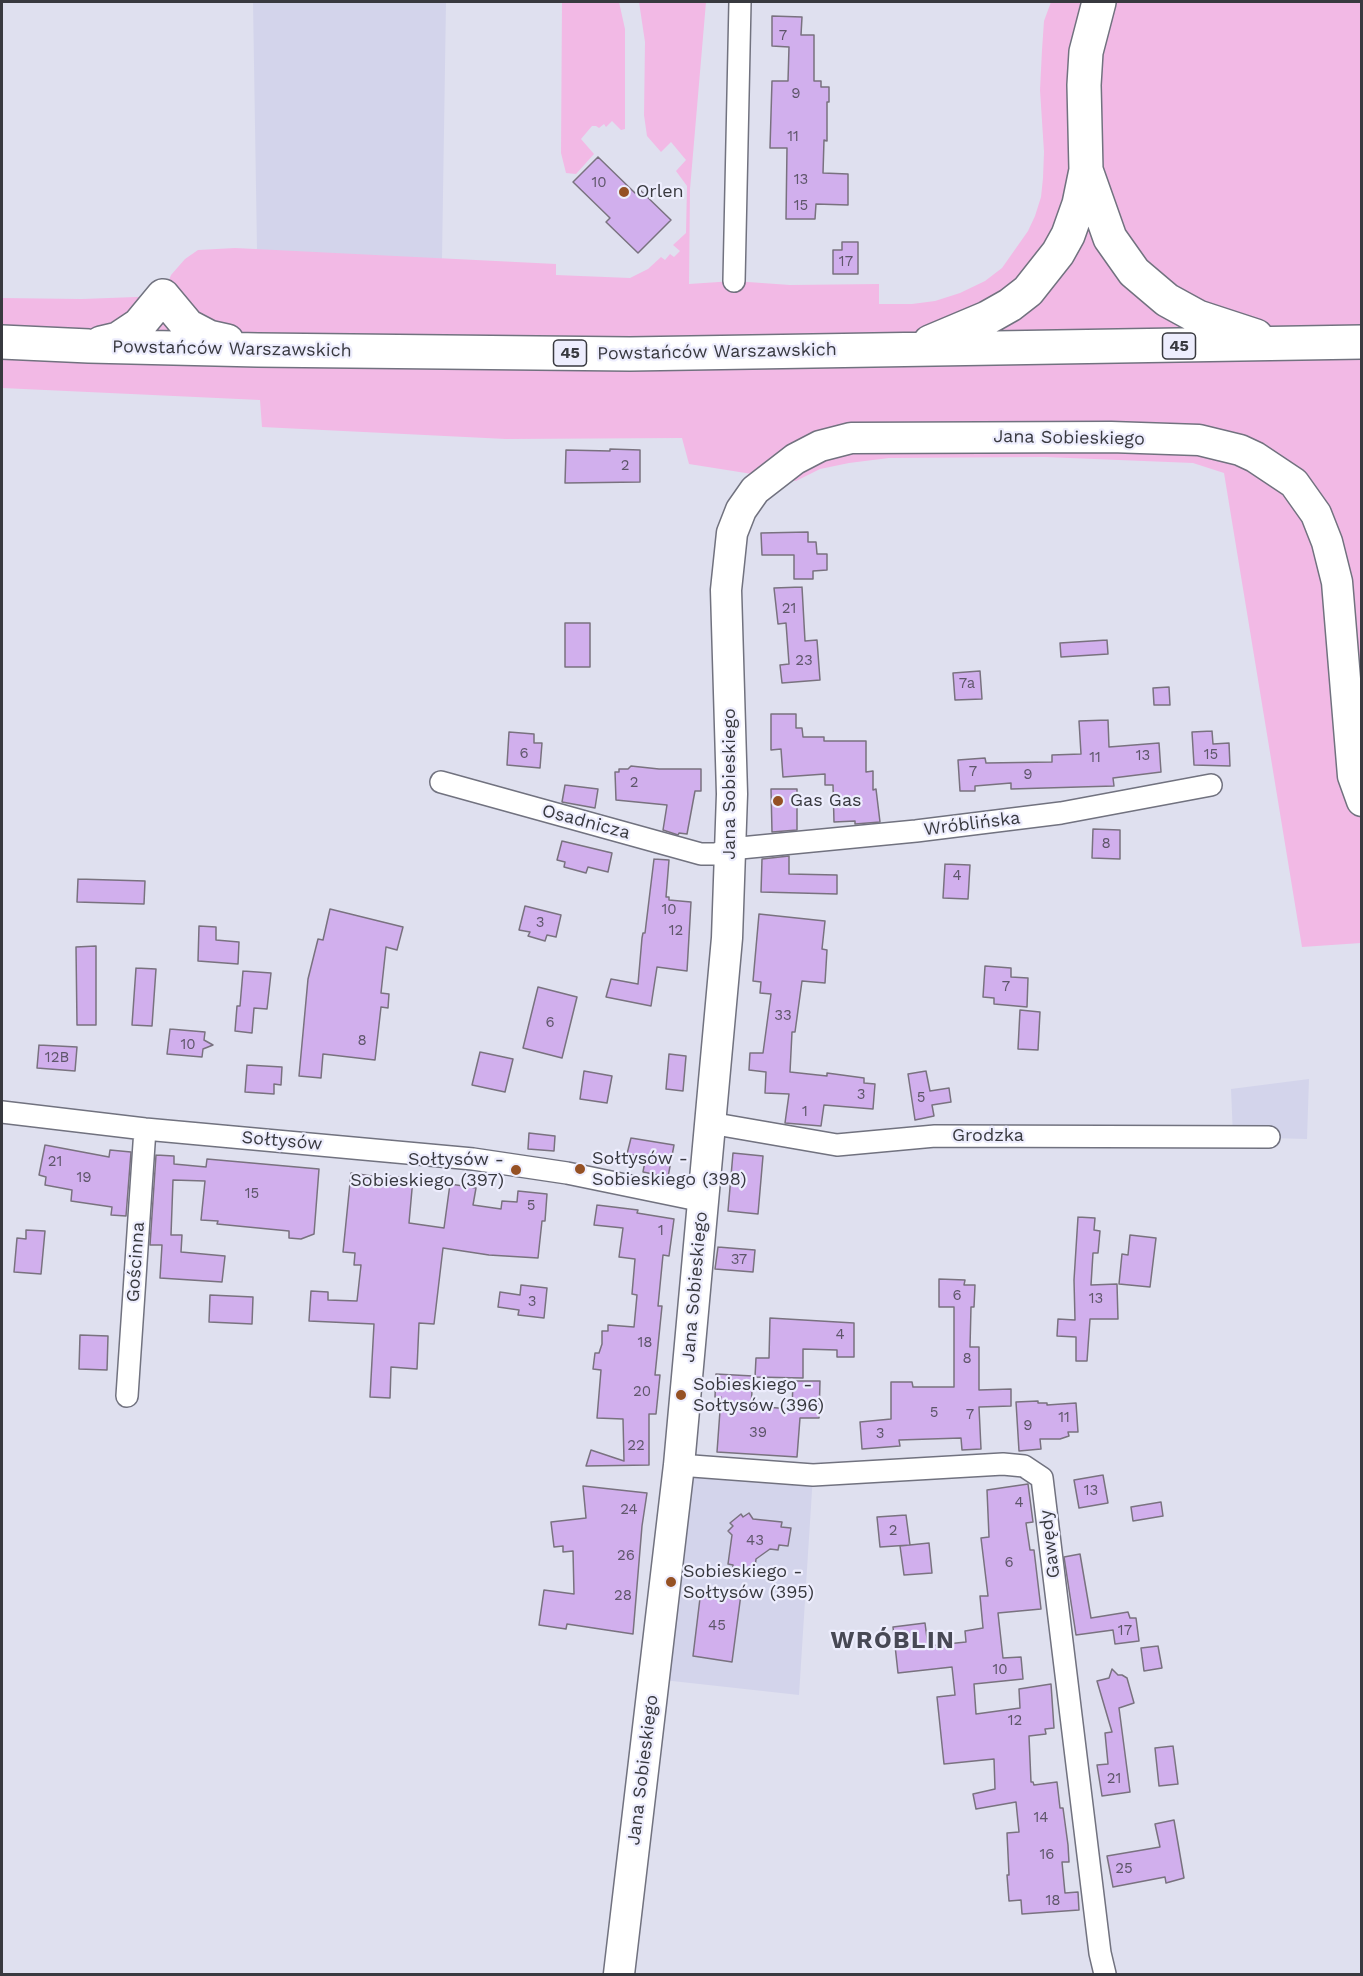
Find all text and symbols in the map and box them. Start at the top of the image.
house number: 7 [779,27,787,45]
house number: 9 [791,85,801,103]
house number: 11 [787,128,799,146]
house number: 13 [794,171,808,189]
house number: 10 [591,174,607,192]
place label: Orlen [636,181,684,203]
marker: Orlen [617,185,631,199]
house number: 15 [794,197,808,215]
house number: 17 [839,253,853,271]
road number: 45 [1162,333,1196,359]
street label: Powstańców Warszawskich [112,336,352,362]
street label: Powstańców Warszawskich [597,339,837,365]
road number: 45 [554,340,586,366]
street label: Jana Sobieskiego [993,426,1145,450]
house number: 2 [621,457,629,475]
house number: 21 [782,600,796,618]
house number: 23 [795,652,813,670]
house number: 7a [959,675,975,693]
street label: Jana Sobieskiego [719,708,741,860]
house number: 6 [519,745,529,763]
house number: 15 [1204,746,1218,764]
house number: 13 [1136,747,1150,765]
house number: 11 [1089,749,1101,767]
house number: 7 [969,763,977,781]
house number: 9 [1023,766,1033,784]
house number: 2 [630,774,638,792]
place label: Gas Gas [790,790,862,812]
marker: Gas Gas [771,794,785,808]
street label: Osadnicza [540,800,632,844]
street label: Wróblińska [922,807,1022,841]
house number: 8 [1101,835,1111,853]
house number: 4 [952,867,962,885]
house number: 10 [661,901,677,919]
house number: 3 [536,914,544,932]
house number: 12 [669,922,683,940]
house number: 7 [1002,978,1010,996]
house number: 33 [774,1007,792,1025]
house number: 6 [545,1014,555,1032]
house number: 8 [357,1032,367,1050]
house number: 10 [180,1036,196,1054]
house number: 12B [45,1049,69,1067]
house number: 3 [857,1086,865,1104]
house number: 5 [917,1089,925,1107]
house number: 1 [802,1103,808,1121]
street label: Grodzka [952,1125,1024,1147]
street label: Sołtysów [241,1127,323,1155]
place label: Sołtysów - Sobieskiego (398) [592,1148,747,1190]
place label: Sołtysów - Sobieskiego (397) [350,1149,504,1192]
house number: 21 [48,1153,62,1171]
marker: Sołtysów - Sobieskiego (398) [573,1162,587,1176]
marker: Sołtysów - Sobieskiego (397) [509,1163,523,1177]
house number: 19 [76,1169,92,1187]
house number: 15 [245,1185,259,1203]
house number: 5 [527,1197,535,1215]
street label: Jana Sobieskiego [678,1211,712,1363]
street label: Gościnna [122,1221,150,1303]
house number: 1 [658,1222,664,1240]
house number: 37 [731,1251,747,1269]
house number: 6 [952,1287,962,1305]
house number: 13 [1089,1290,1103,1308]
house number: 3 [528,1293,536,1311]
house number: 4 [835,1326,845,1344]
house number: 18 [637,1334,653,1352]
house number: 8 [962,1350,972,1368]
place label: Sobieskiego - Sołtysów (396) [693,1374,824,1416]
house number: 20 [633,1383,651,1401]
marker: Sobieskiego - Sołtysów (396) [674,1388,688,1402]
house number: 5 [930,1404,938,1422]
house number: 7 [966,1406,974,1424]
house number: 11 [1058,1409,1070,1427]
house number: 9 [1023,1417,1033,1435]
house number: 39 [749,1424,767,1442]
house number: 3 [876,1425,884,1443]
house number: 22 [627,1437,645,1455]
house number: 13 [1084,1482,1098,1500]
house number: 4 [1014,1494,1024,1512]
house number: 24 [620,1501,638,1519]
street label: Gawędy [1035,1509,1065,1579]
house number: 2 [889,1522,897,1540]
house number: 43 [746,1532,764,1550]
house number: 26 [617,1547,635,1565]
house number: 6 [1004,1554,1014,1572]
place label: Sobieskiego - Sołtysów (395) [683,1561,814,1604]
marker: Sobieskiego - Sołtysów (395) [664,1575,678,1589]
house number: 28 [614,1587,632,1605]
house number: 45 [708,1617,726,1635]
house number: 17 [1118,1622,1132,1640]
district label: WRÓBLIN [831,1627,955,1655]
house number: 10 [992,1661,1008,1679]
street label: Jana Sobieskiego [623,1693,663,1847]
house number: 12 [1008,1712,1022,1730]
house number: 21 [1107,1770,1121,1788]
house number: 14 [1033,1809,1049,1827]
house number: 16 [1040,1846,1054,1864]
house number: 25 [1115,1860,1133,1878]
house number: 18 [1045,1892,1061,1910]

